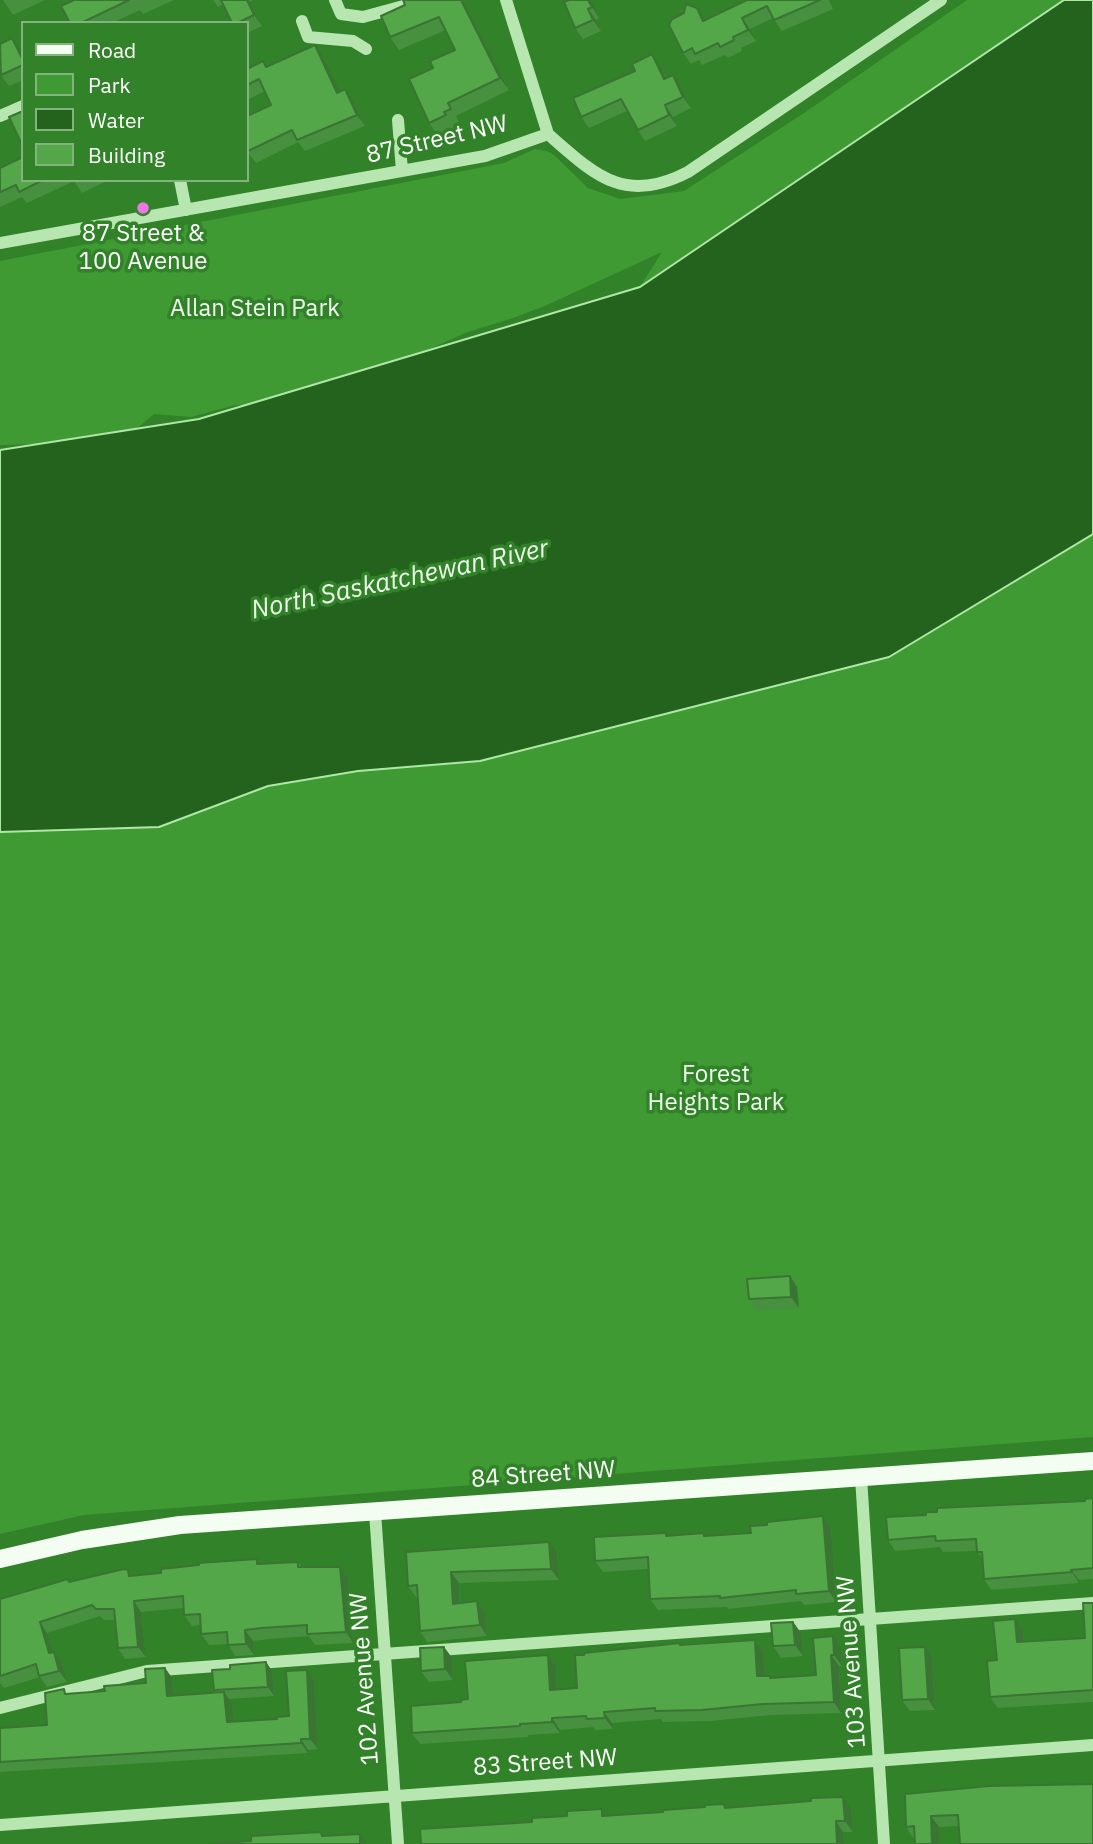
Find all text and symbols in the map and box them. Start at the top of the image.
legend [21,21,248,182]
text: Road [88,36,136,64]
text: Park [88,71,131,99]
text: Water [88,106,144,134]
street label: 87 Street NW [363,110,511,170]
text: Building [88,141,165,169]
marker: 87 Street & 100 Avenue [135,200,151,216]
place label: 87 Street & 100 Avenue [79,220,207,276]
park label: Allan Stein Park [170,295,340,323]
water label: North Saskatchewan River [248,533,552,627]
park label: Forest Heights Park [648,1061,784,1117]
street label: 84 Street NW [470,1456,616,1494]
street label: 103 Avenue NW [832,1575,872,1749]
street label: 102 Avenue NW [345,1592,385,1766]
street label: 83 Street NW [472,1744,618,1782]

